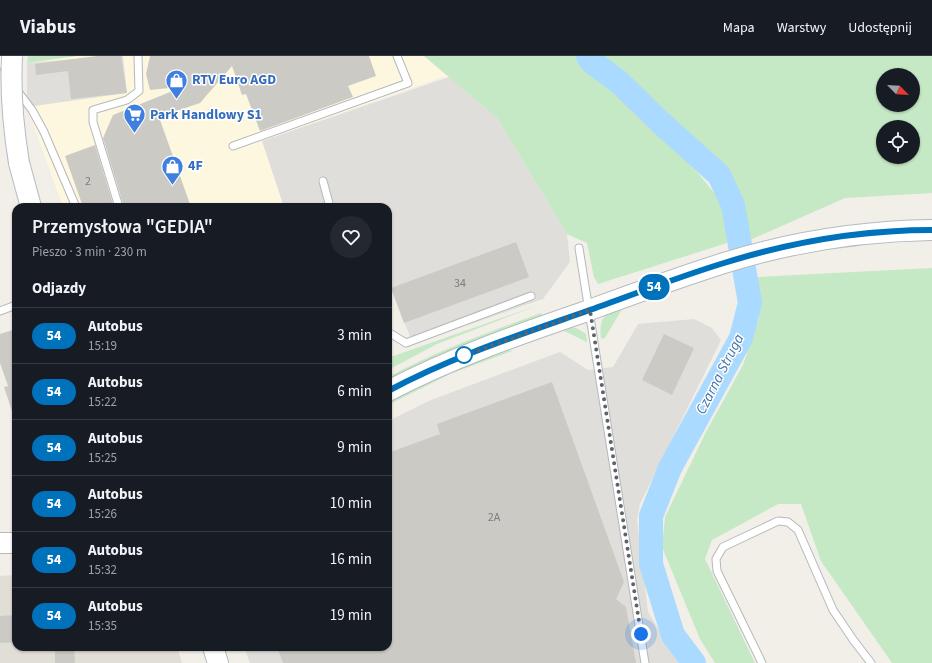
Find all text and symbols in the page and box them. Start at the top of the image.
text: Viabus [20,14,76,41]
text: Mapa [723,18,755,38]
text: Warstwy [777,18,826,38]
text: Udostępnij [848,18,912,38]
shop icon: RTV Euro AGD [164,67,190,100]
north arrow [876,68,920,112]
map controls [876,68,920,164]
place label: RTV Euro AGD [192,70,276,90]
supermarket icon: Park Handlowy S1 [122,102,148,135]
place label: Park Handlowy S1 [150,105,262,125]
button: locate [876,120,920,164]
shop icon: 4F [160,153,186,186]
place label: 4F [188,156,203,176]
house number: 2 [85,173,91,190]
text: Przemysłowa "GEDIA" [32,214,213,241]
button: heart [330,216,372,258]
text: Pieszo · 3 min · 230 m [32,243,147,261]
line badge: 54 [636,274,672,300]
house number: 34 [454,275,466,292]
text: 54 [647,277,661,297]
text: Odjazdy [32,278,86,299]
text: Autobus [88,316,143,337]
text: 3 min [337,325,372,346]
text: 54 [47,326,61,346]
water label: Czarna Struga [691,330,749,418]
text: 15:19 [88,337,117,355]
unlabelled marker [455,346,473,364]
text: Autobus [88,372,143,393]
text: 6 min [337,381,372,402]
text: 54 [47,382,61,402]
text: 15:22 [88,393,117,411]
text: Autobus [88,428,143,449]
text: 9 min [337,437,372,458]
text: 54 [47,438,61,458]
text: 15:25 [88,449,117,467]
text: Autobus [88,484,143,505]
text: 10 min [330,493,372,514]
text: 54 [47,494,61,514]
text: 15:26 [88,505,117,523]
house number: 2A [488,509,501,526]
text: Autobus [88,540,143,561]
text: 16 min [330,549,372,570]
text: 54 [47,550,61,570]
text: 15:32 [88,561,117,579]
text: Autobus [88,596,143,617]
text: 19 min [330,605,372,626]
text: 54 [47,606,61,626]
text: 15:35 [88,617,117,635]
your location [631,624,651,644]

